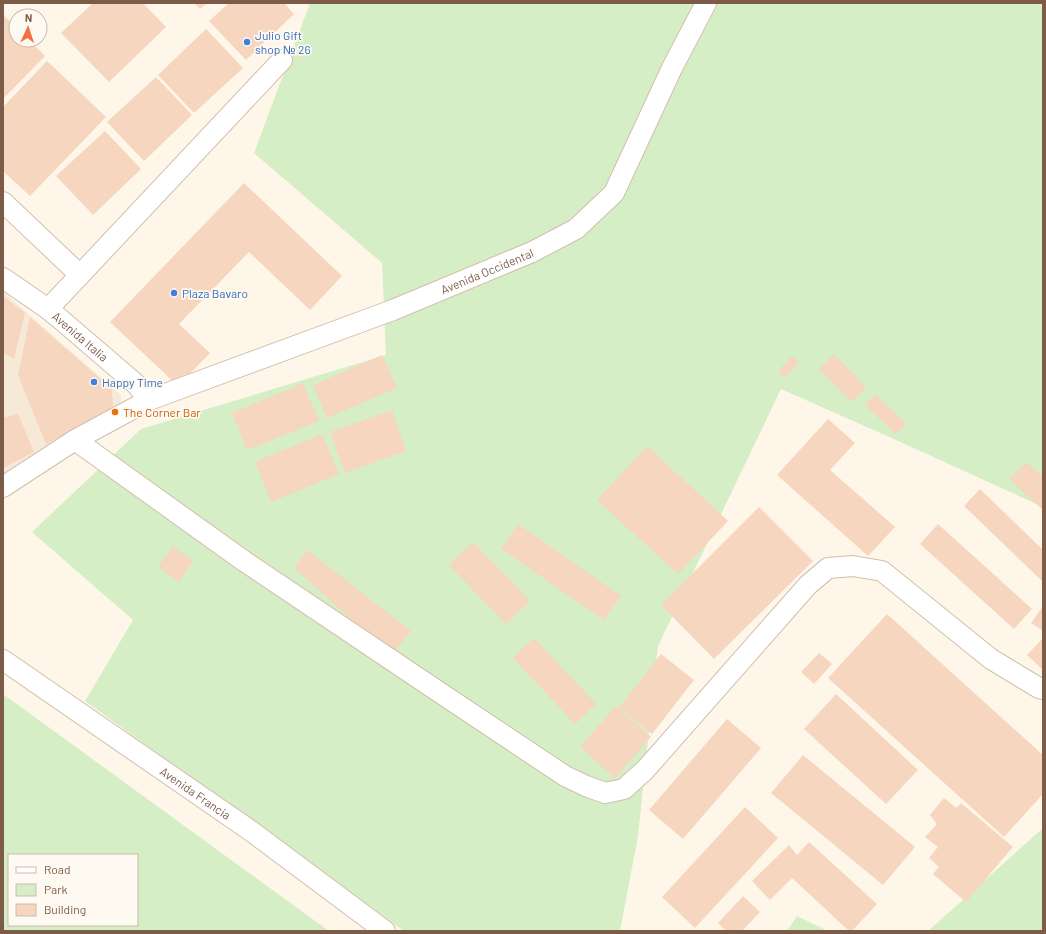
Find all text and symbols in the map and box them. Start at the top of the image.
north arrow [8,8,48,48]
text: N [25,11,33,24]
place label: Julio Gift shop № 26 [255,28,311,56]
marker: Julio Gift shop № 26 [242,37,252,47]
street label: Avenida Occidental [439,245,535,296]
place label: Plaza Bavaro [182,286,248,300]
marker: Plaza Bavaro [169,288,179,298]
street label: Avenida Italia [50,309,111,364]
place label: Happy Time [102,375,163,389]
marker: Happy Time [89,377,99,387]
place label: The Corner Bar [123,405,201,419]
marker: The Corner Bar [110,407,120,417]
street label: Avenida Francia [158,764,234,822]
legend [8,854,138,926]
text: Road [44,862,71,876]
text: Park [44,882,68,896]
text: Building [44,902,86,916]

